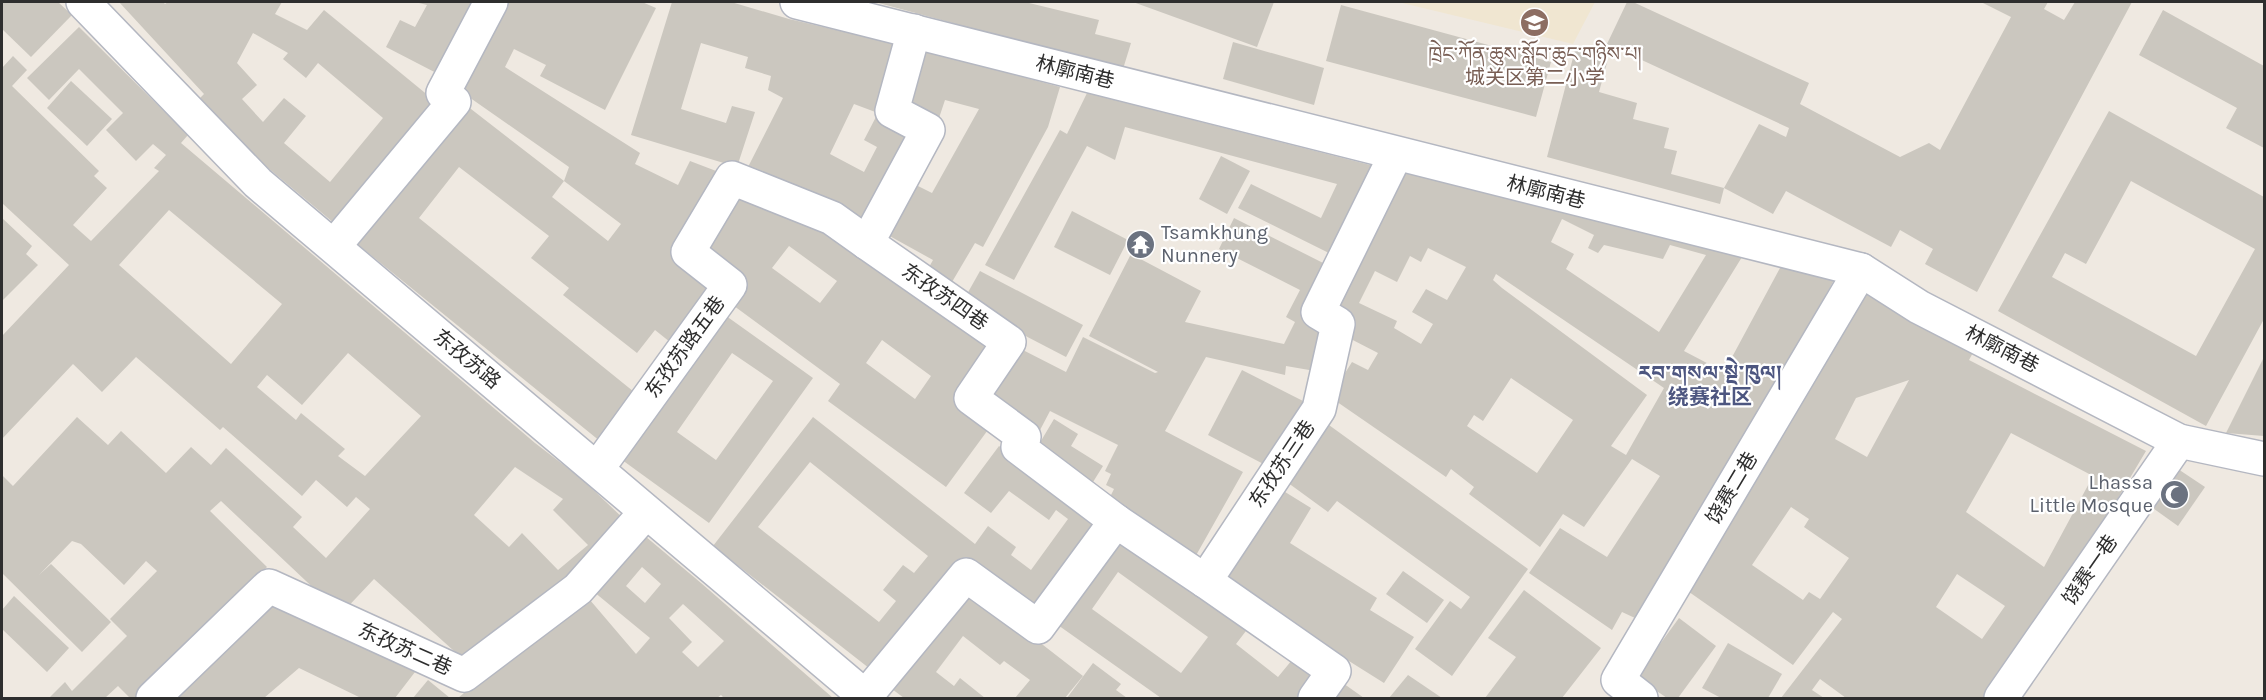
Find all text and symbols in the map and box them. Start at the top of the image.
school or university icon: ཁྲེང་ཀོན་ཆུས་སློབ་ཆུང་གཉིས་པ། 城关区第二小学 [1519,7,1551,39]
place label: ཁྲེང་ཀོན་ཆུས་སློབ་ཆུང་གཉིས་པ། 城关区第二小学 [1428,39,1642,89]
street label: 林廓南巷 [1033,51,1117,93]
street label: 林廓南巷 [1504,171,1588,213]
place label: Tsamkhung Nunnery [1161,221,1268,267]
temple icon: Tsamkhung Nunnery [1124,228,1156,260]
street label: 东孜苏四巷 [897,259,993,335]
street label: 东孜苏路五巷 [640,292,730,402]
street label: 林廓南巷 [1961,321,2043,377]
street label: 东孜苏路 [429,324,505,394]
district label: རབ་གསལ་སྡེ་ཁུལ། 绕赛社区 [1638,357,1782,409]
street label: 东孜苏三巷 [1245,416,1319,512]
street label: 饶赛二巷 [1702,448,1762,528]
place label: Lhassa Little Mosque [2030,471,2153,517]
mosque icon: Lhassa Little Mosque [2158,478,2190,510]
street label: 饶赛一巷 [2058,531,2122,609]
street label: 东孜苏二巷 [355,618,455,680]

